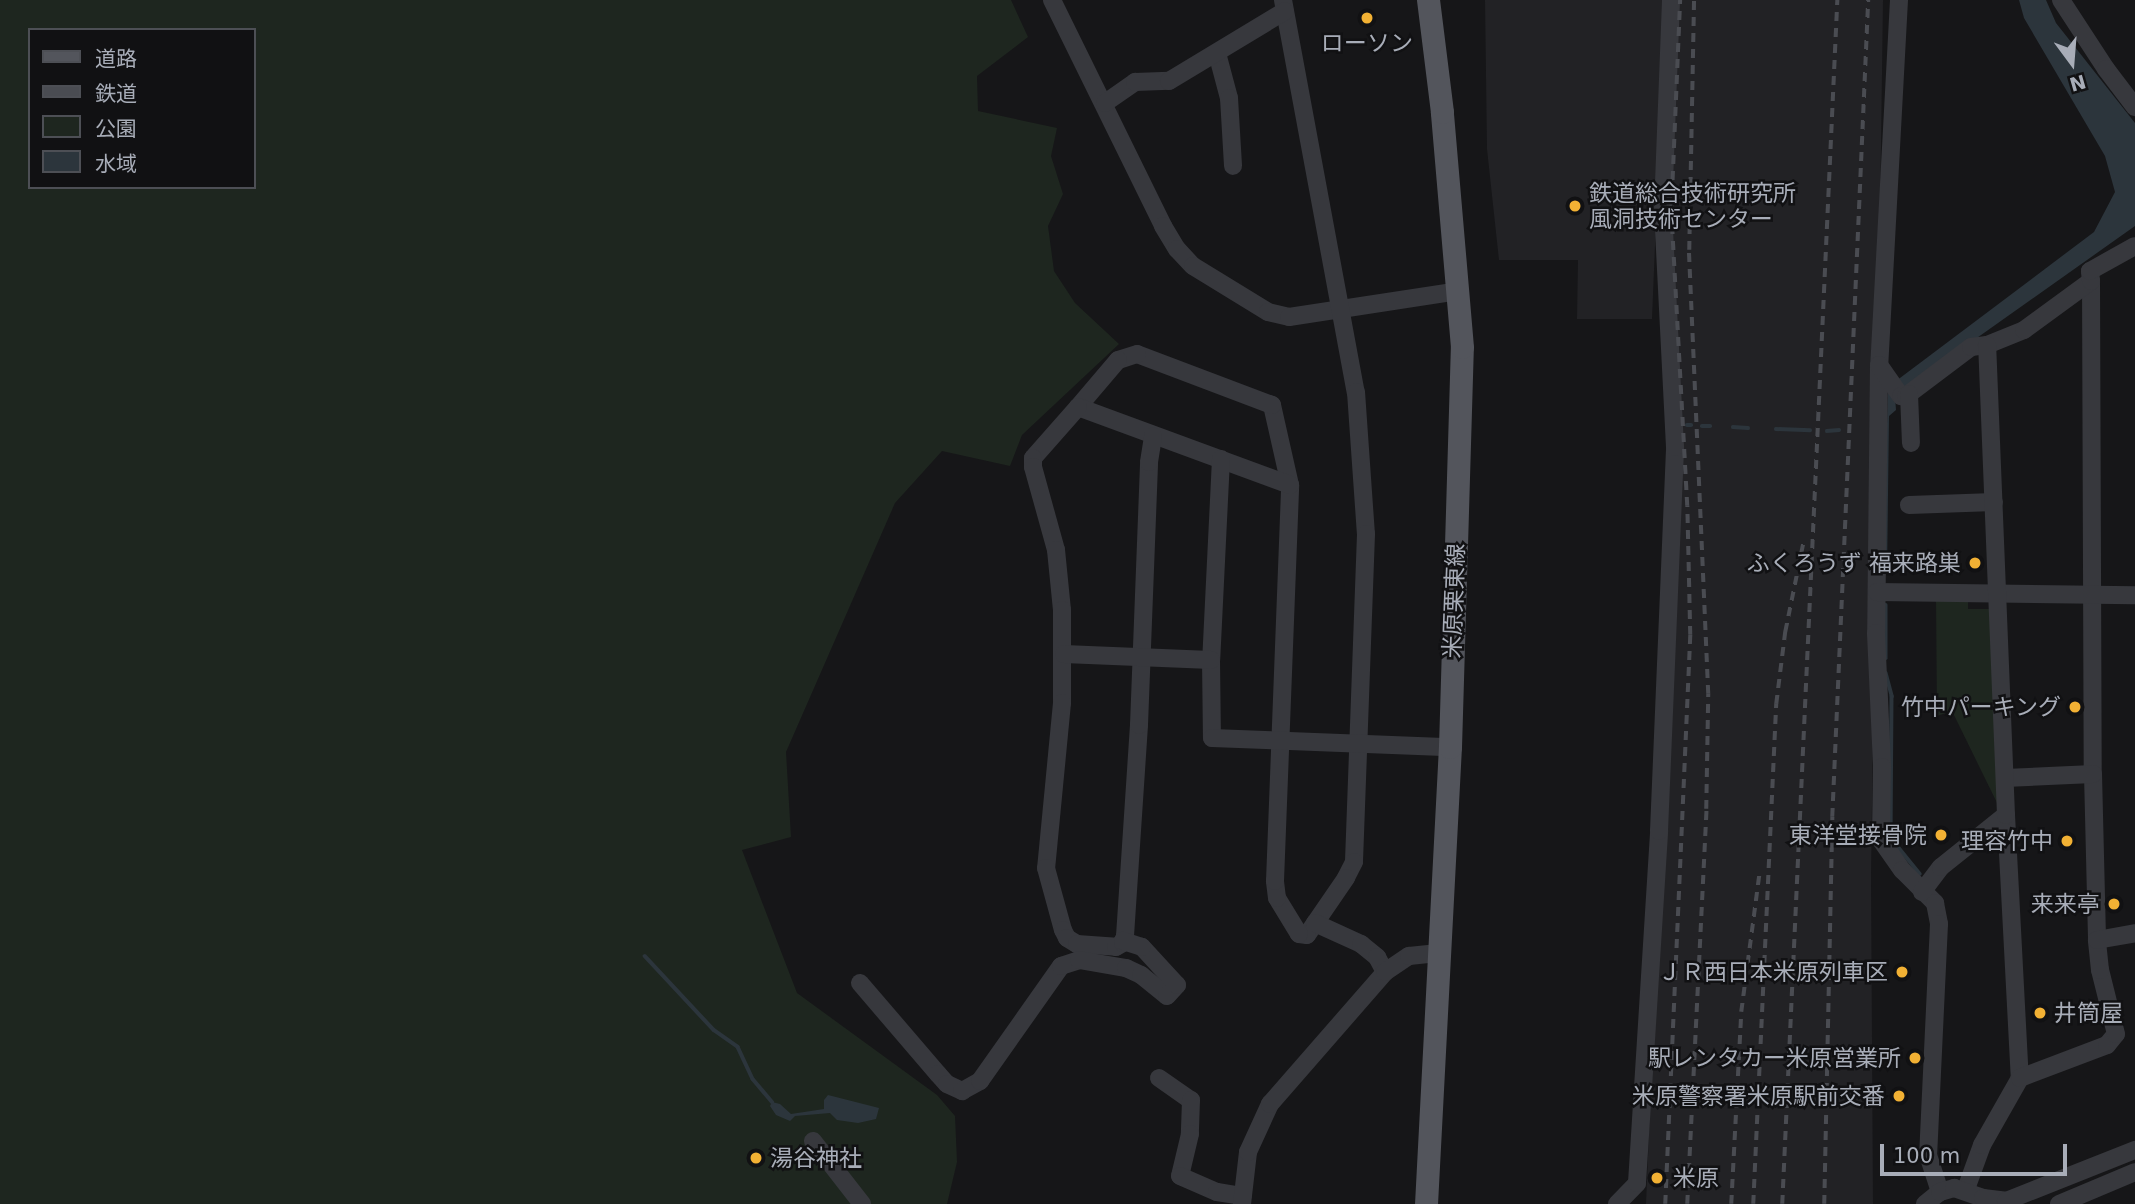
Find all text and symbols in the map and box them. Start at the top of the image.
marker: ローソン [1359,10,1375,26]
legend [28,28,256,189]
north arrow [2037,28,2107,98]
place label: ローソン [1321,29,1413,57]
text: 道路 [95,47,137,71]
text: N [2067,70,2088,96]
text: 鉄道 [95,82,137,106]
text: 公園 [95,117,137,141]
text: 水域 [95,152,137,176]
place label: 鉄道総合技術研究所 風洞技術センター [1589,179,1796,233]
marker: 鉄道総合技術研究所 風洞技術センター [1567,198,1583,214]
street label: 米原栗東線 [1438,543,1470,659]
place label: ふくろうず 福来路巣 [1747,549,1961,577]
marker: ふくろうず 福来路巣 [1967,555,1983,571]
place label: 竹中パーキング [1900,693,2061,721]
marker: 竹中パーキング [2067,699,2083,715]
place label: 東洋堂接骨院 [1789,821,1927,849]
marker: 東洋堂接骨院 [1933,827,1949,843]
place label: 理容竹中 [1961,827,2053,855]
marker: 理容竹中 [2059,833,2075,849]
place label: 来来亭 [2031,890,2100,918]
marker: 来来亭 [2106,896,2122,912]
place label: ＪＲ西日本米原列車区 [1658,958,1888,986]
marker: ＪＲ西日本米原列車区 [1894,964,1910,980]
place label: 井筒屋 [2054,999,2123,1027]
marker: 井筒屋 [2032,1005,2048,1021]
place label: 駅レンタカー米原営業所 [1648,1044,1901,1072]
marker: 駅レンタカー米原営業所 [1907,1050,1923,1066]
place label: 米原警察署米原駅前交番 [1632,1082,1885,1110]
marker: 米原警察署米原駅前交番 [1891,1088,1907,1104]
scale bar [1883,1130,2070,1174]
place label: 湯谷神社 [770,1144,862,1172]
text: 100 m [1893,1144,1960,1168]
marker: 湯谷神社 [748,1150,764,1166]
place label: 米原 [1673,1164,1719,1192]
marker: 米原 [1647,1168,1667,1188]

